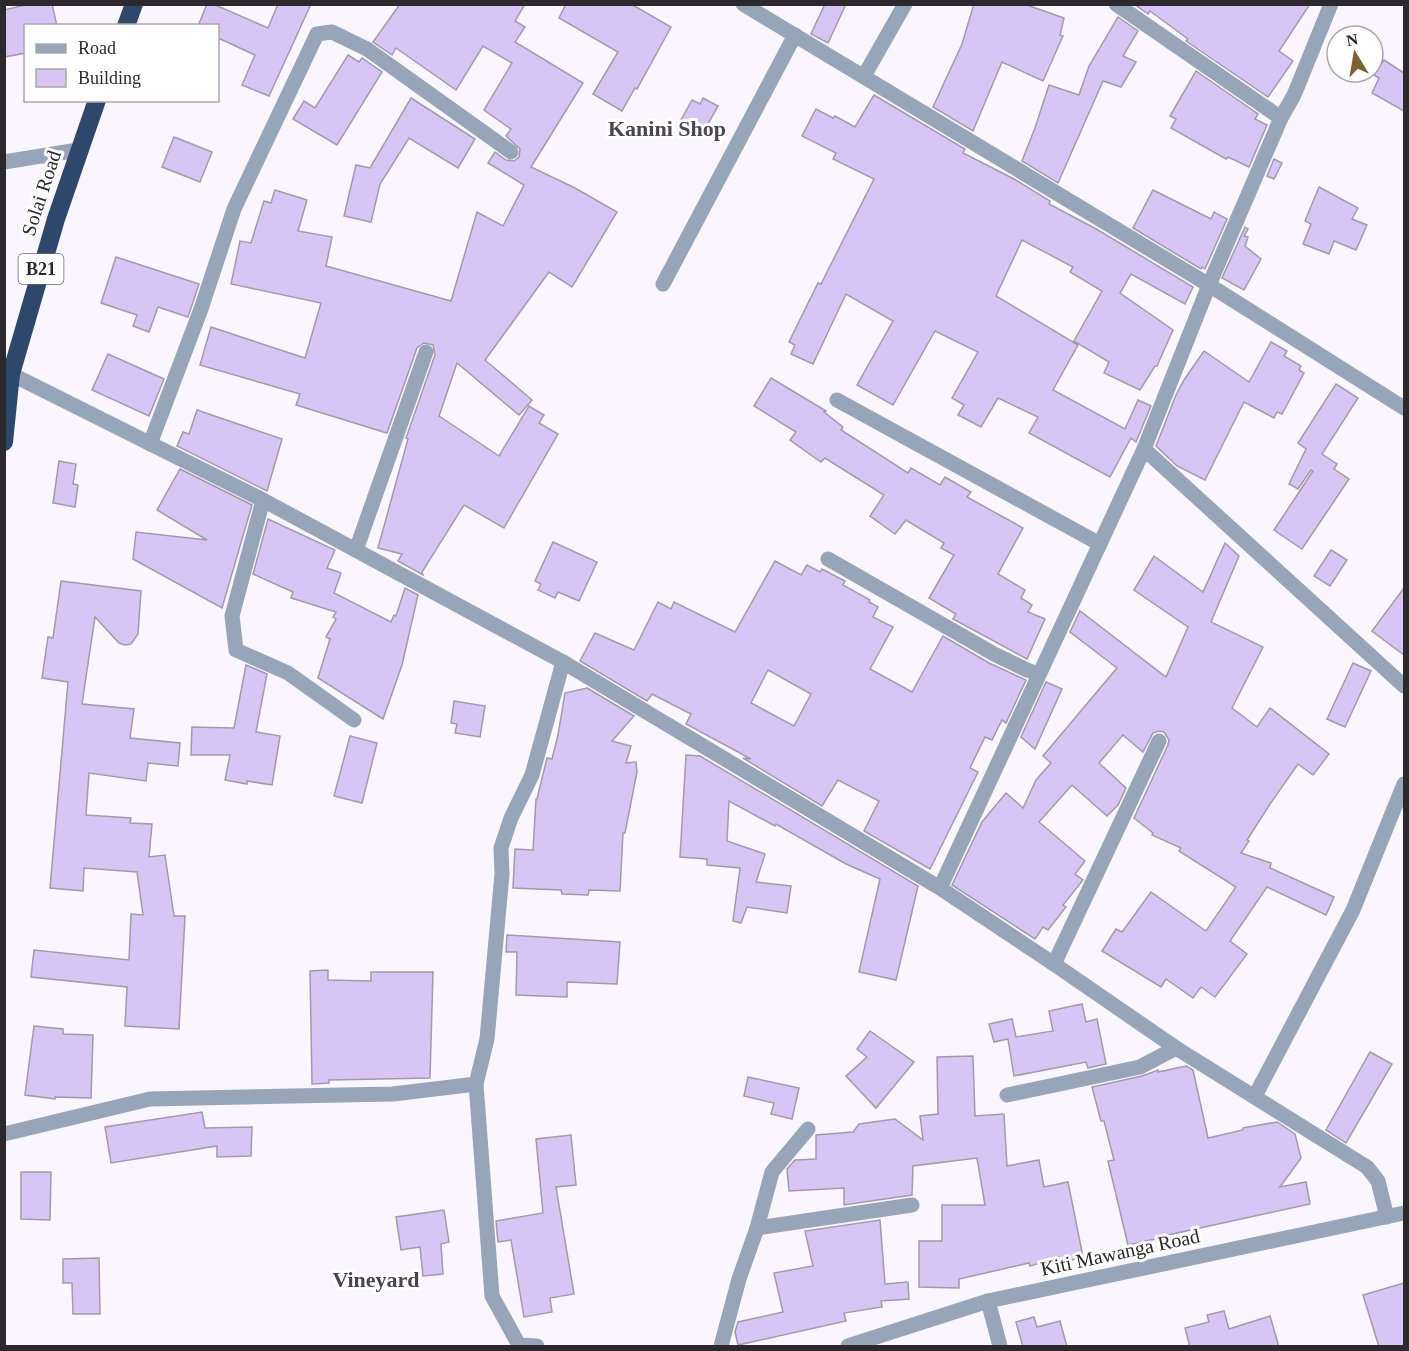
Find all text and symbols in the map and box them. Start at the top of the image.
legend [24,24,219,102]
north arrow [1325,24,1385,84]
text: N [1345,30,1360,49]
text: Road [78,38,116,58]
text: Building [78,68,141,88]
district label: Kanini Shop [608,116,726,141]
street label: Solai Road [17,148,65,238]
road number: B21 [18,254,63,284]
street label: Kiti Mawanga Road [1038,1224,1202,1281]
district label: Vineyard [332,1267,420,1292]

